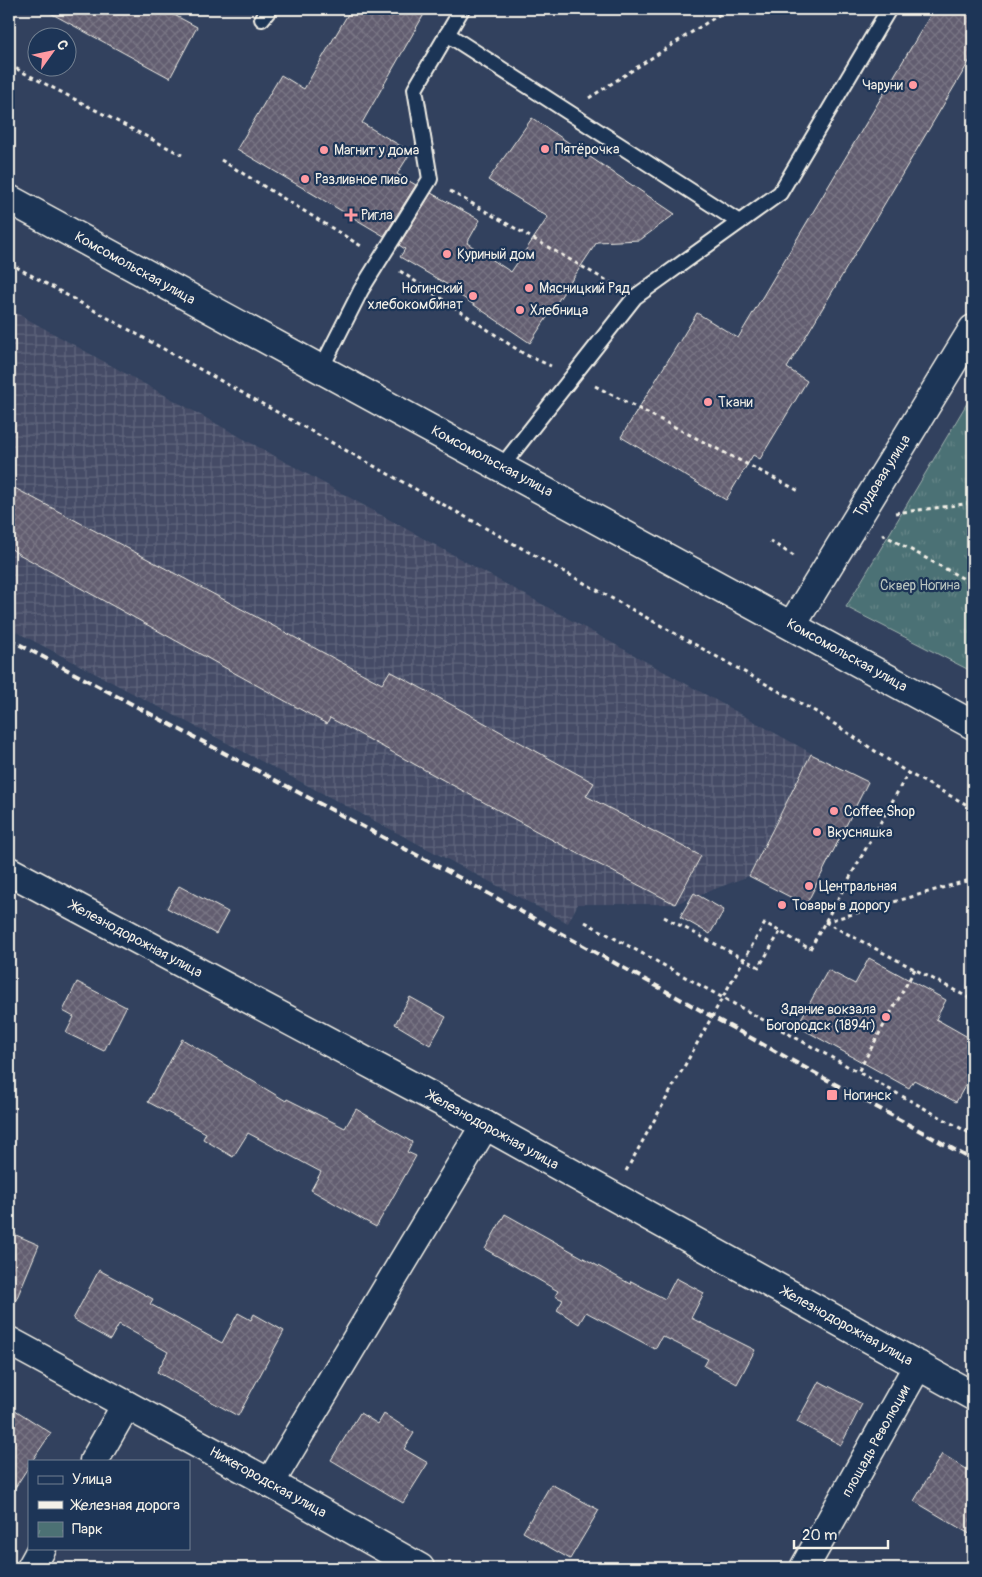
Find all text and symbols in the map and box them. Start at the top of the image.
north arrow [28,28,78,78]
text: С [53,37,72,54]
place label: Чаруни [862,77,903,94]
marker: Чаруни [907,79,919,91]
place label: Пятёрочка [555,141,619,158]
place label: Магнит у дома [334,142,419,159]
marker: Пятёрочка [539,143,551,155]
marker: Магнит у дома [318,144,330,156]
place label: Разливное пиво [315,171,408,188]
marker: Разливное пиво [299,173,311,185]
place label: Ригла [361,207,393,224]
marker: Ригла [345,209,357,221]
street label: Комсомольская улица [72,228,198,308]
place label: Куриный дом [457,246,535,263]
marker: Куриный дом [441,248,453,260]
place label: Ногинский хлебокомбинат [367,280,463,313]
place label: Мясницкий Ряд [539,280,631,297]
marker: Мясницкий Ряд [523,282,535,294]
marker: Ногинский хлебокомбинат [467,290,479,302]
place label: Хлебница [530,302,588,319]
marker: Хлебница [514,304,526,316]
place label: Ткани [718,394,753,411]
marker: Ткани [702,396,714,408]
street label: Комсомольская улица [428,422,556,500]
street label: Трудовая улица [850,432,914,520]
park label: Сквер Ногина [880,577,960,594]
street label: Комсомольская улица [784,615,910,695]
place label: Coffee Shop [844,803,916,820]
marker: Coffee Shop [828,805,840,817]
place label: Вкусняшка [827,824,892,841]
marker: Вкусняшка [811,826,823,838]
place label: Центральная [819,878,897,895]
marker: Центральная [803,880,815,892]
street label: Железнодорожная улица [65,896,205,981]
place label: Товары в дорогу [792,897,890,914]
marker: Товары в дорогу [776,899,788,911]
place label: Здание вокзала Богородск (1894г) [766,1001,876,1034]
marker: Здание вокзала Богородск (1894г) [880,1011,892,1023]
street label: Железнодорожная улица [422,1086,562,1173]
place label: Ногинск [843,1087,892,1104]
marker: Ногинск [825,1088,839,1102]
street label: Железнодорожная улица [776,1282,916,1369]
street label: площадь Революции [838,1382,914,1500]
street label: Нижегородская улица [207,1443,329,1521]
legend [28,1460,190,1550]
text: Улица [72,1470,112,1489]
text: Железная дорога [70,1496,180,1515]
scale bar [794,1517,888,1549]
text: Парк [72,1520,103,1539]
text: 20 m [802,1526,837,1545]

